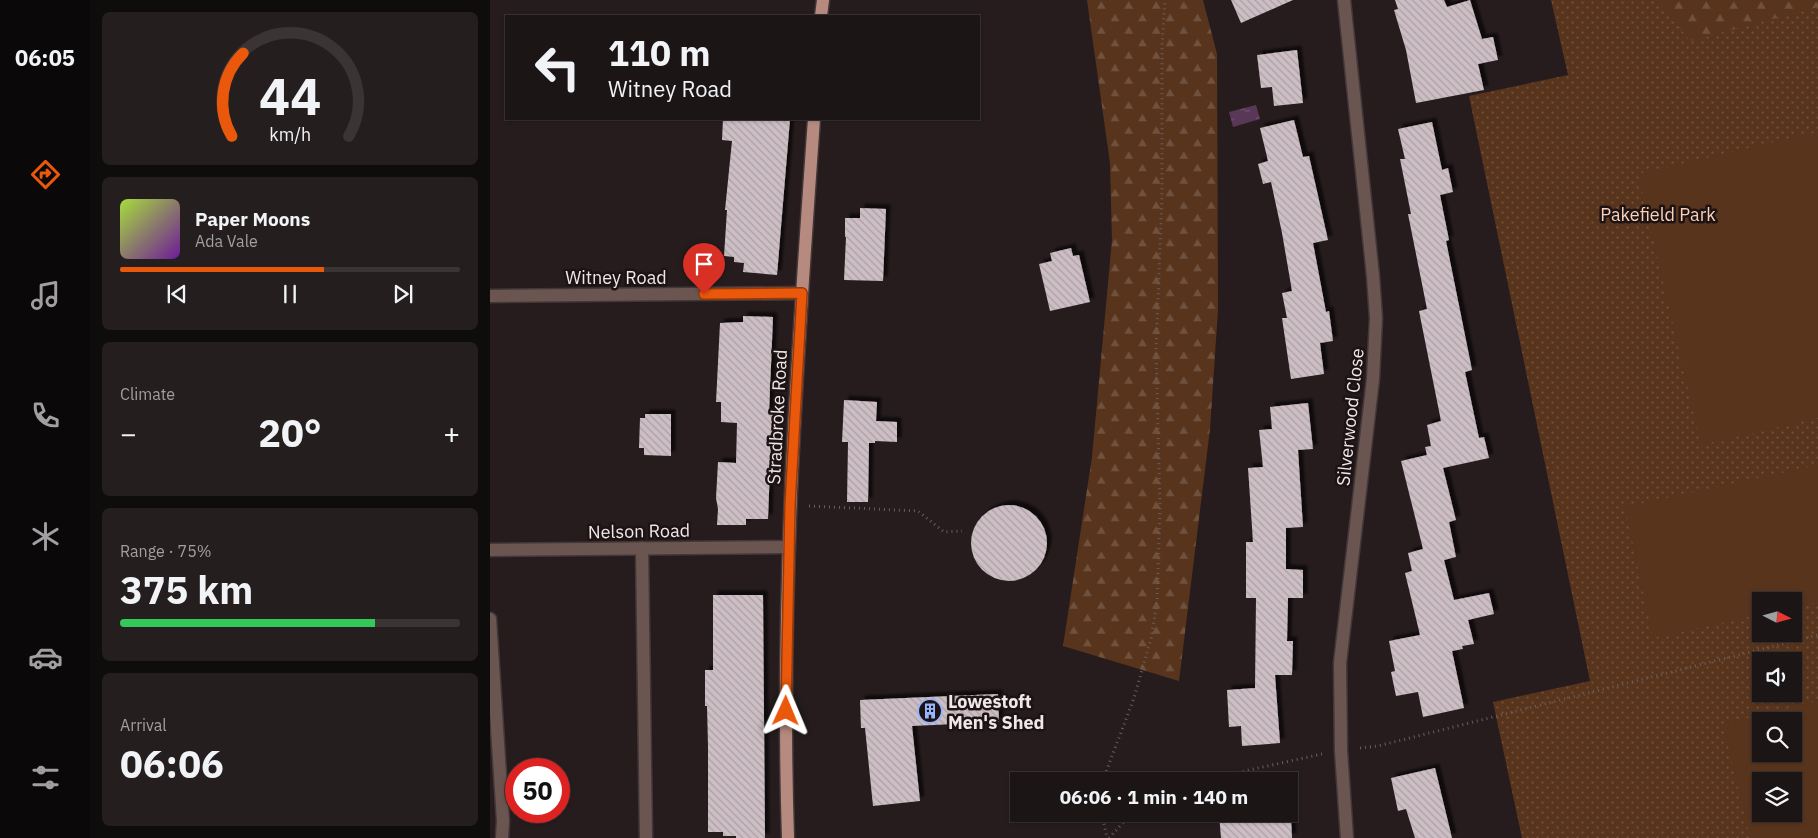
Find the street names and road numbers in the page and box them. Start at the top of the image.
street label: Witney Road [565,266,667,289]
street label: Silverwood Close [1331,347,1369,487]
street label: Stradbroke Road [762,349,792,485]
street label: Nelson Road [588,519,690,543]

